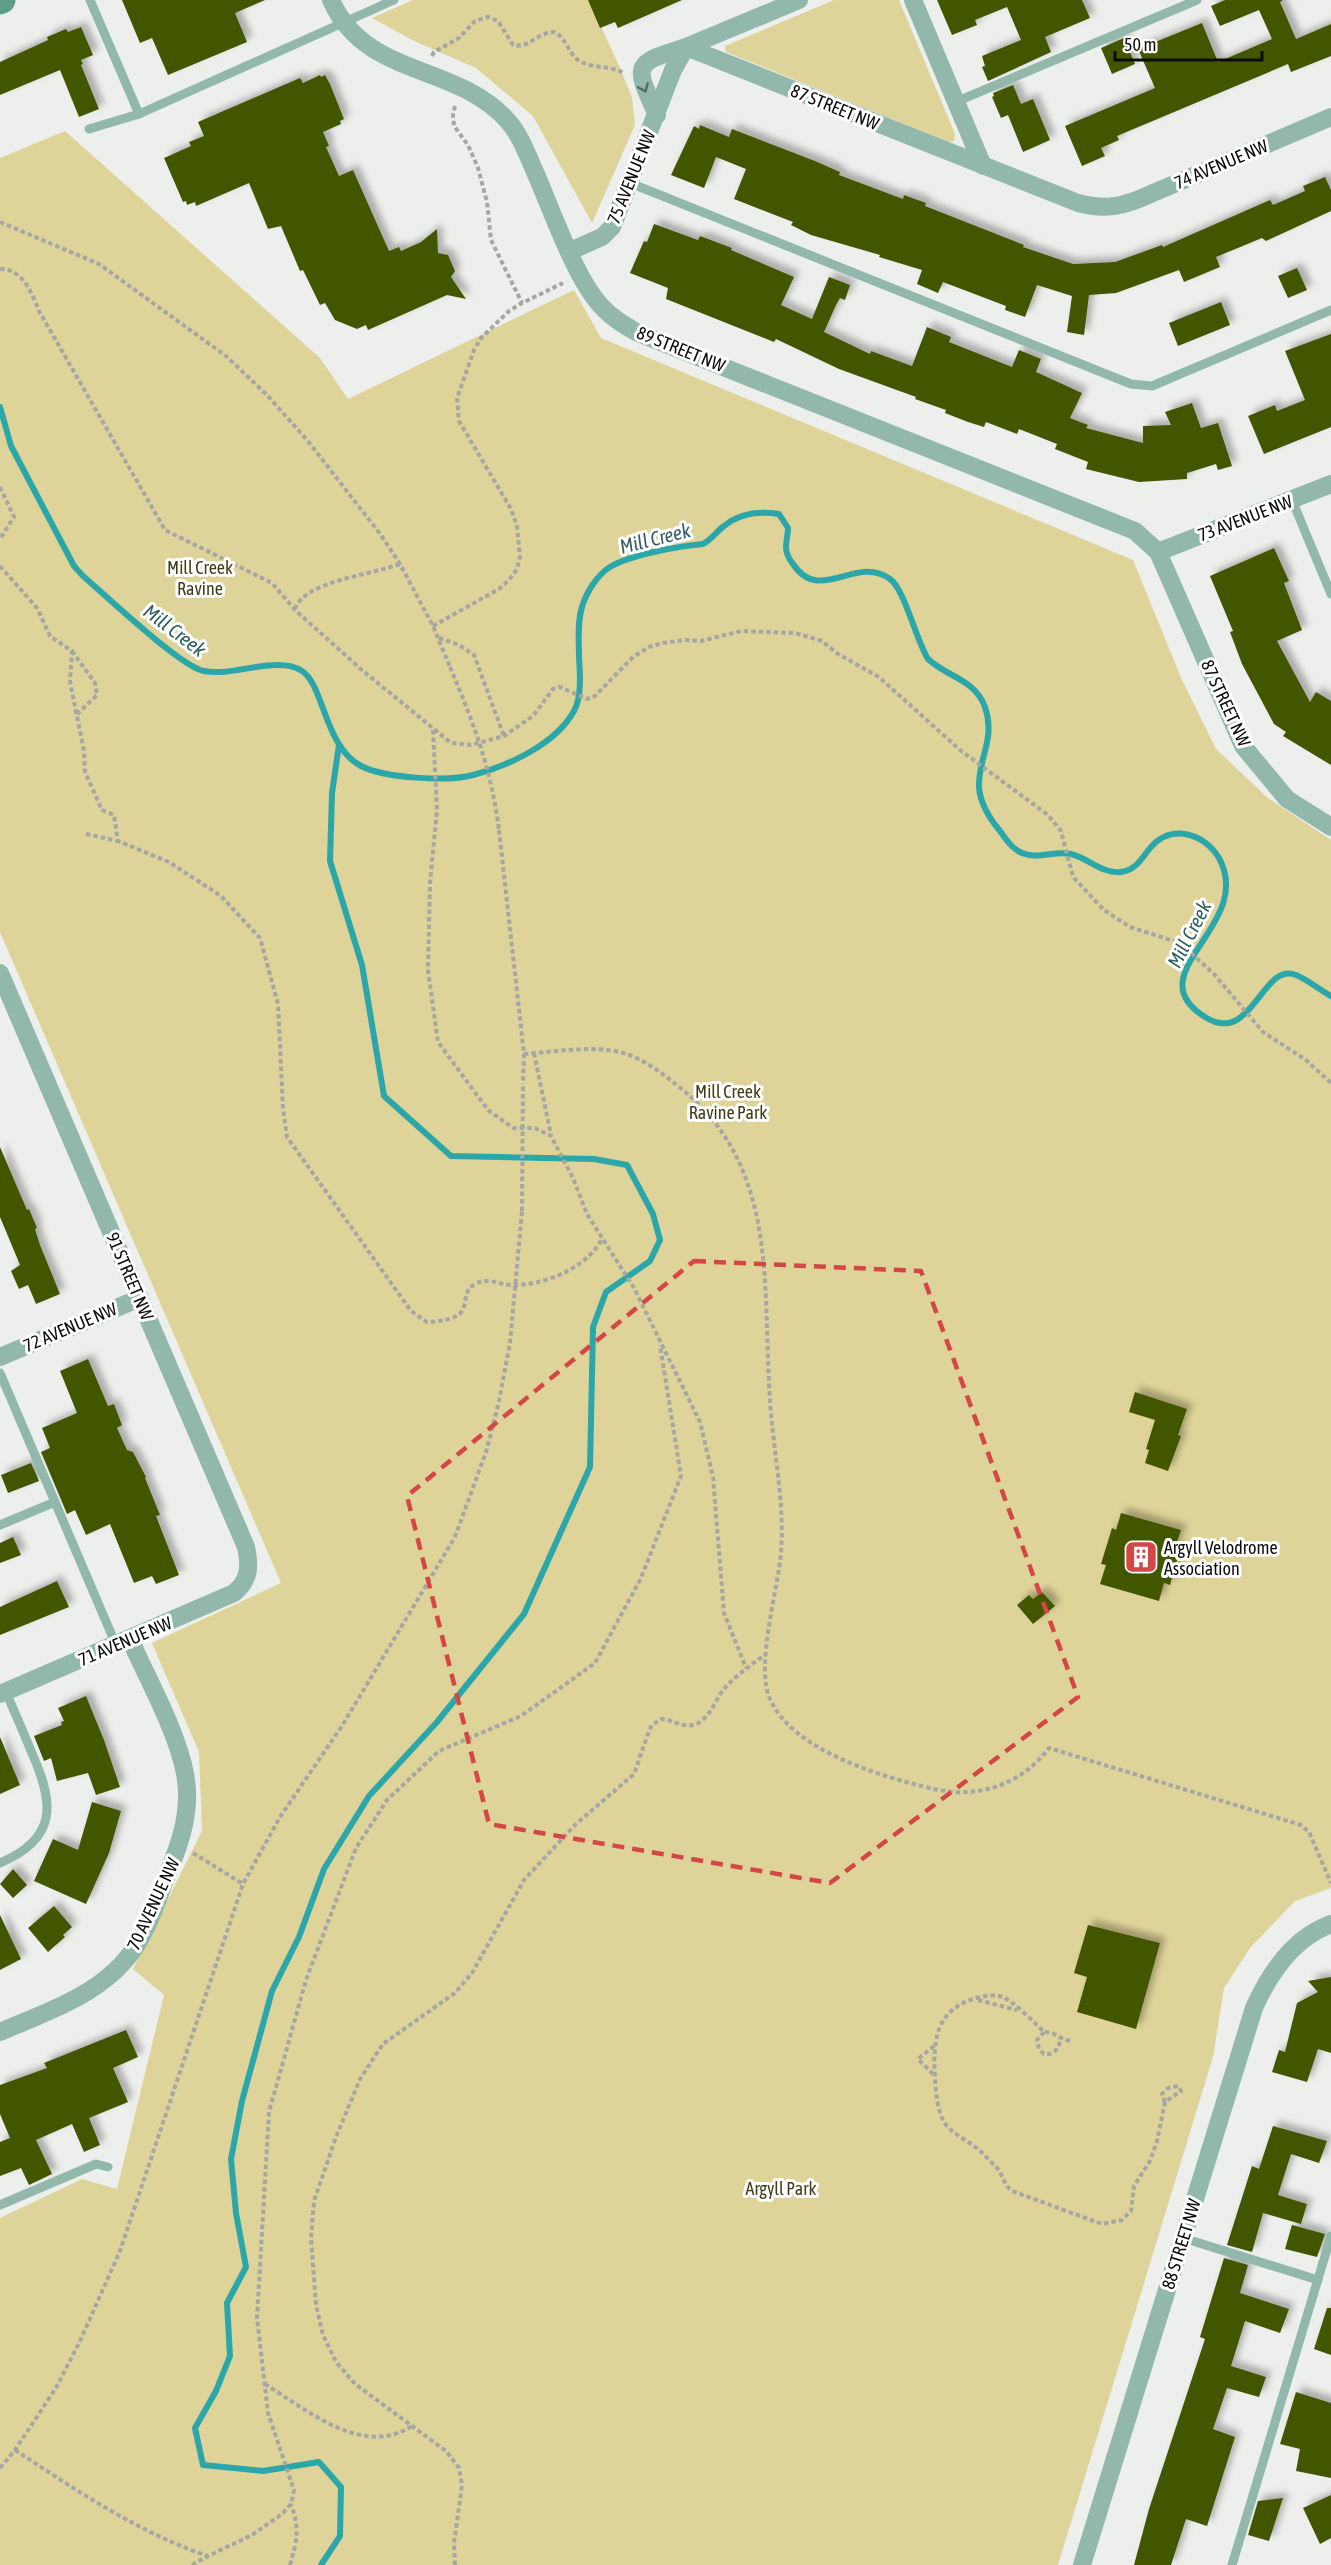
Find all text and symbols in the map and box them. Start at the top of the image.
scale bar [1115,24,1262,62]
text: 50 m [1124,34,1156,55]
street label: 87 STREET NW [788,80,882,134]
one-way arrow [637,81,649,92]
street label: 75 AVENUE NW [603,127,659,227]
street label: 74 AVENUE NW [1171,135,1271,193]
street label: 89 STREET NW [634,322,728,376]
street label: 73 AVENUE NW [1195,490,1295,546]
water label: Mill Creek [617,518,693,558]
park label: Mill Creek Ravine [167,557,233,599]
water label: Mill Creek [139,599,211,661]
street label: 87 STREET NW [1197,656,1255,750]
water label: Mill Creek [1162,896,1216,971]
park label: Mill Creek Ravine Park [689,1081,767,1123]
street label: 91 STREET NW [102,1229,158,1323]
street label: 72 AVENUE NW [20,1298,120,1356]
place label: Argyll Velodrome Association [1164,1537,1278,1579]
building icon: Argyll Velodrome Association [1123,1539,1159,1575]
street label: 71 AVENUE NW [75,1612,175,1670]
street label: 70 AVENUE NW [122,1855,184,1953]
park label: Argyll Park [746,2178,816,2199]
street label: 88 STREET NW [1157,2196,1205,2292]

